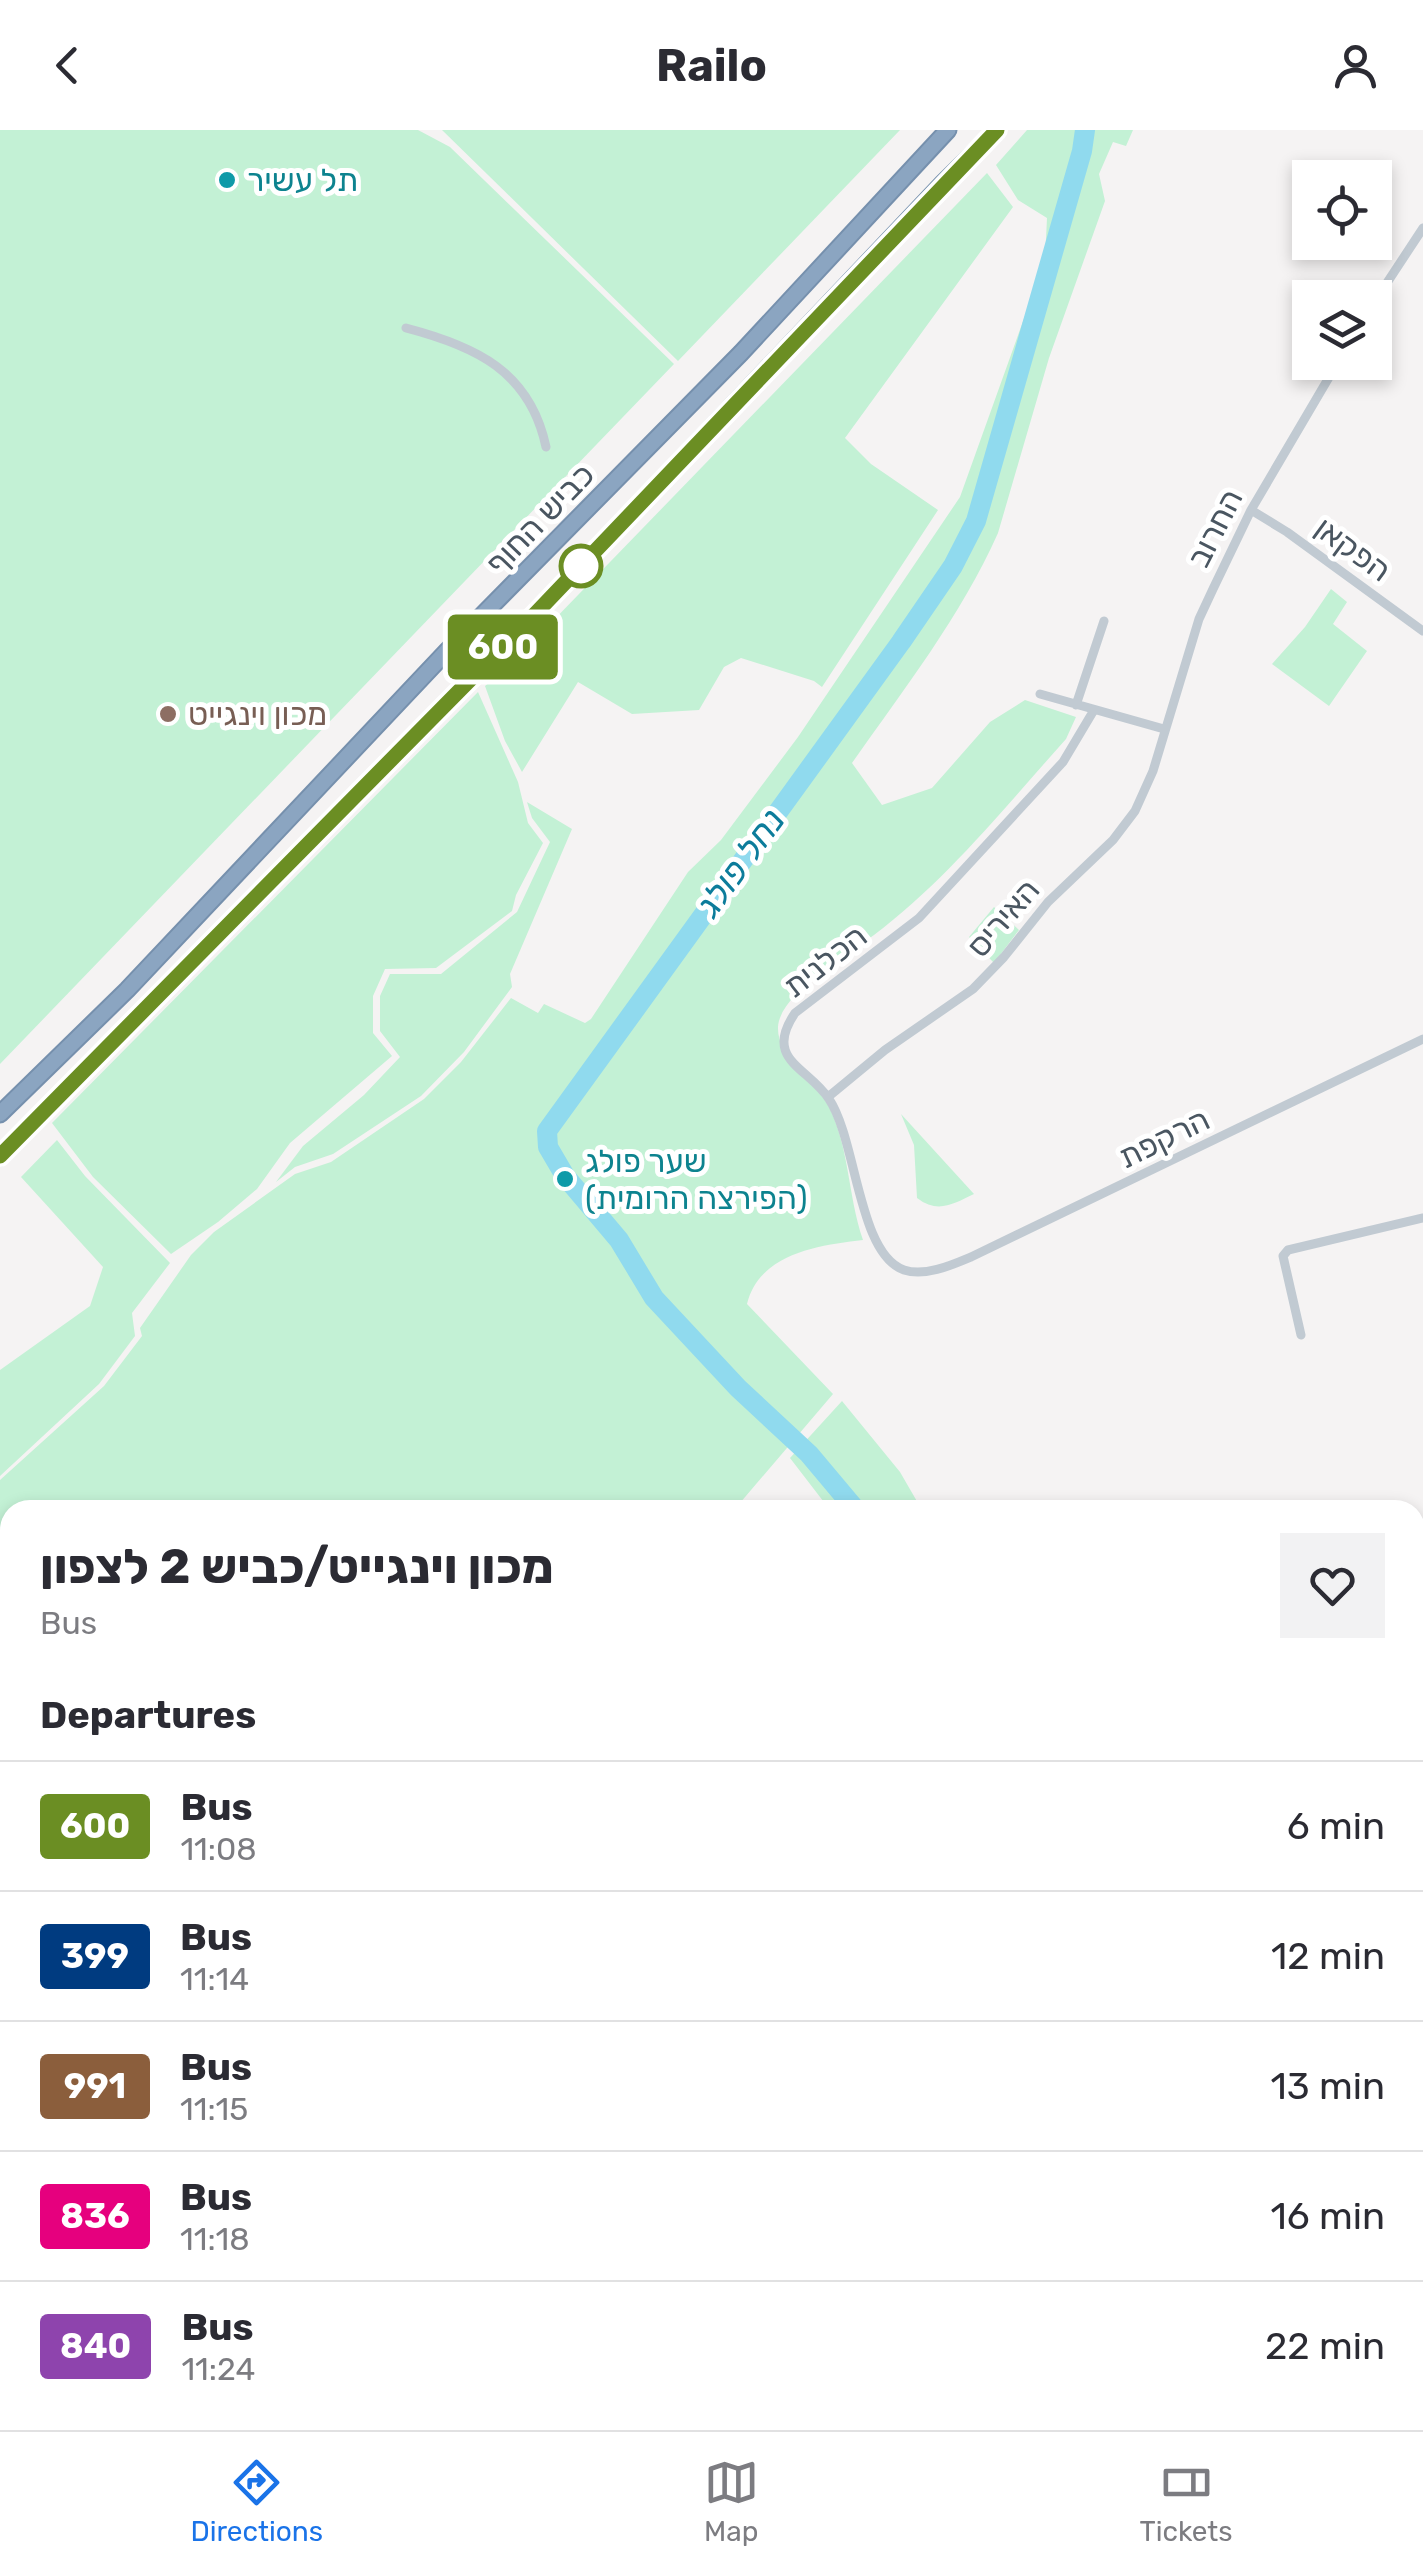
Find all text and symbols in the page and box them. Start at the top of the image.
icon: back [40,38,95,93]
icon: person [1328,38,1383,93]
text: Railo [656,39,767,92]
map controls [1292,160,1392,380]
button: locate [1292,160,1392,260]
place label: תל עשיר [247,161,358,199]
marker: תל עשיר [216,169,238,191]
button: layers [1292,280,1392,380]
street label: כביש החוף [478,456,602,582]
street label: החרוב [1179,483,1251,573]
street label: הפקאן [1308,509,1398,589]
unlabelled marker [560,545,602,587]
line badge: 600 [446,614,560,680]
text: 600 [468,626,538,668]
place label: מכון וינגייט [188,695,327,733]
marker: מכון וינגייט [157,703,179,725]
water label: נחל פולג [687,801,793,925]
street label: האיריס [959,871,1047,965]
street label: הכלנית [776,917,874,1005]
street label: הרקפת [1112,1100,1216,1176]
place label: שער פולג (הפירצה הרומית) [585,1142,808,1217]
marker: שער פולג (הפירצה הרומית) [554,1168,576,1190]
button: heart [1280,1533,1385,1638]
text: מכון וינגייט/כביש 2 לצפון [40,1538,554,1595]
text: Bus [40,1604,97,1642]
text: Departures [40,1692,256,1738]
text: Bus [180,1784,253,1830]
text: 6 min [1287,1803,1385,1849]
text: 600 [60,1805,130,1847]
text: 11:08 [180,1830,257,1868]
text: Bus [180,1914,252,1960]
text: 12 min [1271,1933,1385,1979]
text: 399 [61,1935,129,1977]
text: 11:14 [180,1960,249,1998]
text: Bus [180,2044,252,2090]
text: 13 min [1271,2063,1385,2109]
text: 991 [64,2065,126,2107]
text: 11:15 [180,2090,248,2128]
text: Bus [180,2174,252,2220]
text: 16 min [1271,2193,1385,2239]
text: 836 [60,2195,130,2237]
text: 11:18 [180,2220,250,2258]
text: Bus [181,2304,254,2350]
text: 22 min [1265,2323,1385,2369]
text: 840 [60,2325,131,2367]
text: 11:24 [181,2350,255,2388]
tab: Directions [190,2455,323,2548]
tab: Map [704,2455,759,2548]
tab: Tickets [1140,2455,1233,2548]

